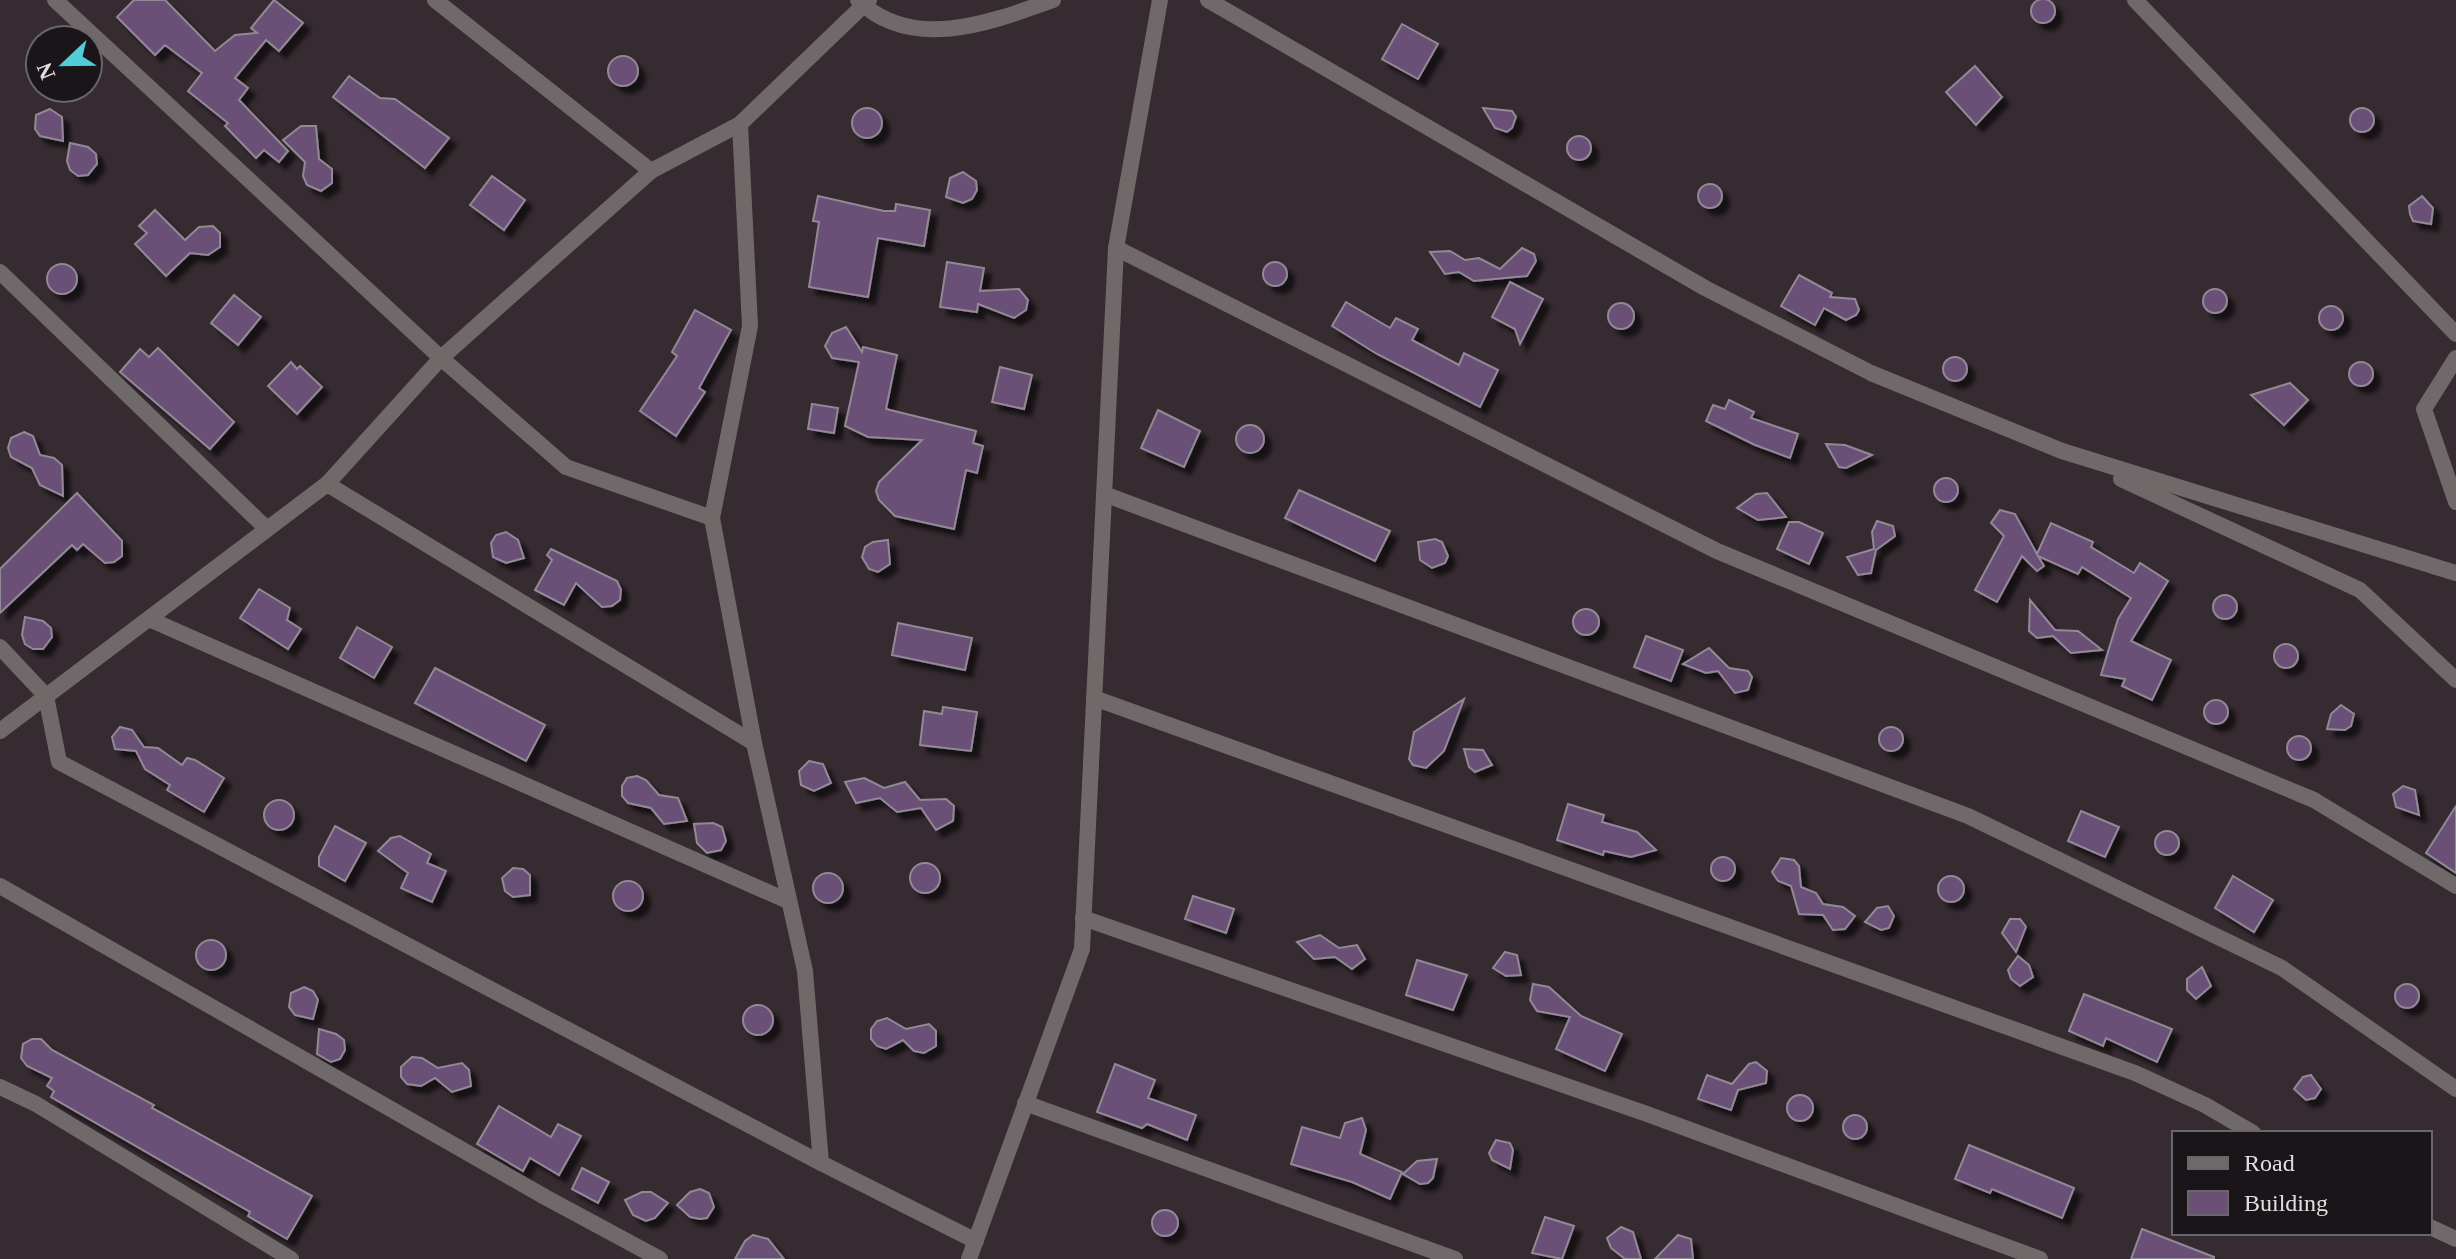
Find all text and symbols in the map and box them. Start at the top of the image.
north arrow [24,24,104,104]
text: N [31,59,60,83]
legend [2172,1131,2432,1235]
text: Road [2244,1150,2295,1176]
text: Building [2244,1190,2328,1216]

